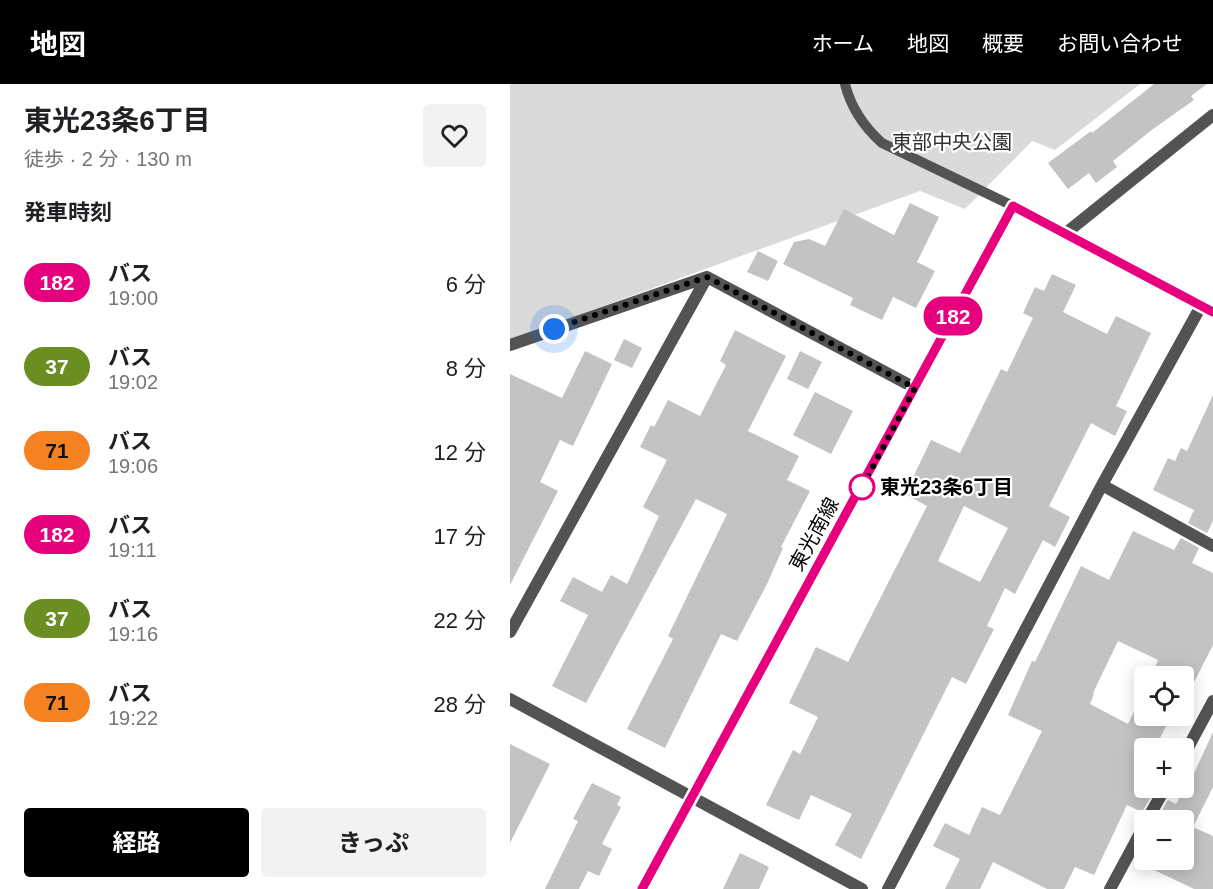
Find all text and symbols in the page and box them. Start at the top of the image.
text: 地図 [30,29,86,60]
text: ホーム [812,32,874,55]
text: 地図 [907,32,949,55]
text: 概要 [982,32,1024,55]
text: お問い合わせ [1057,32,1183,55]
button: heart [423,104,486,167]
text: 東光23条6丁目 [24,105,211,136]
park label: 東部中央公園 [892,131,1012,153]
text: 徒歩 · 2 分 · 130 m [24,148,192,170]
text: 発車時刻 [24,200,112,225]
text: バス [108,261,152,286]
text: 182 [39,271,75,294]
text: 6 分 [446,272,486,297]
text: 19:00 [108,287,158,309]
line badge: 182 [918,296,988,336]
text: 182 [935,305,971,328]
your location [539,314,569,344]
text: バス [108,345,152,370]
text: 37 [45,355,69,378]
text: 8 分 [446,356,486,381]
text: 19:02 [108,371,158,393]
text: バス [108,429,152,454]
text: 71 [45,439,69,462]
text: 12 分 [433,440,486,465]
text: 19:06 [108,455,158,477]
marker: 東光23条6丁目 [849,474,875,500]
place label: 東光23条6丁目 [880,476,1013,498]
street label: 東光南線 [785,494,843,574]
text: バス [108,513,152,538]
text: 182 [39,523,75,546]
text: 17 分 [433,524,486,549]
text: 19:11 [108,539,157,561]
text: バス [108,597,152,622]
text: 37 [45,607,69,630]
text: 22 分 [433,608,486,633]
text: 19:16 [108,623,158,645]
map controls [1134,666,1194,870]
button: locate [1134,666,1194,726]
text: バス [108,681,152,706]
text: 71 [45,691,69,714]
text: 28 分 [433,692,486,717]
text: 19:22 [108,707,158,729]
button: + [1134,738,1194,798]
button: 経路 [24,808,249,877]
button: きっぷ [261,808,486,877]
button: − [1134,810,1194,870]

